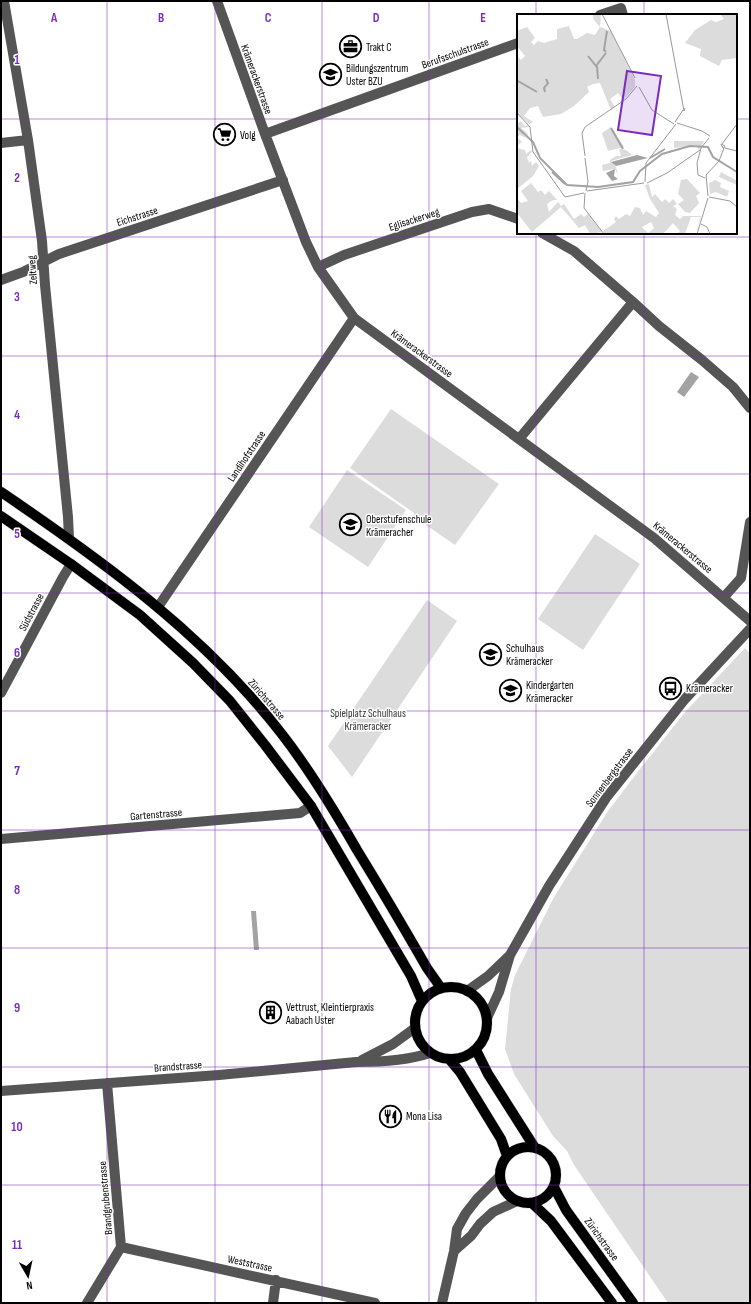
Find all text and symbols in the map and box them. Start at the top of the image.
text: A [50,10,58,26]
text: B [158,10,164,26]
text: C [265,10,272,26]
text: D [373,10,380,26]
text: E [480,10,486,26]
inset map [517,14,737,234]
office icon: Trakt C [337,34,363,60]
street label: Berufsschulstrasse [420,35,491,72]
place label: Trakt C [366,41,392,54]
street label: Krämerackerstrasse [238,42,275,116]
text: 1 [14,52,20,68]
school or university icon: Bildungszentrum Uster BZU [317,61,343,87]
place label: Bildungszentrum Uster BZU [346,62,408,88]
supermarket icon: Volg [211,122,237,148]
place label: Volg [240,129,256,142]
text: 2 [14,170,20,186]
street label: Eichstrasse [115,204,159,229]
street label: Eglisackerweg [387,205,442,234]
street label: Zeltweg [25,254,40,285]
text: 3 [14,289,20,305]
street label: Krämerackerstrasse [388,327,455,380]
text: 4 [14,407,20,423]
street label: Landihofstrasse [225,428,268,484]
school or university icon: Oberstufenschule Krämeracher [337,512,363,538]
place label: Oberstufenschule Krämeracher [366,513,432,539]
street label: Krämerackerstrasse [650,519,715,576]
text: 5 [14,526,20,542]
street label: Südstrasse [16,591,47,633]
school or university icon: Schulhaus Krämeracker [477,641,503,667]
place label: Schulhaus Krämeracker [506,642,553,668]
text: 6 [14,645,20,661]
bus stop icon: Krämeracker [657,675,683,701]
street label: Zürichstrasse [245,676,288,722]
school or university icon: Kindergarten Krämeracker [498,678,524,704]
place label: Kindergarten Krämeracker [526,679,574,705]
place label: Krämeracker [686,682,733,695]
park label: Spielplatz Schulhaus Krämeracker [330,707,406,733]
street label: Sonnenbergstrasse [583,745,636,809]
text: 7 [14,763,20,779]
street label: Gartenstrasse [130,806,183,823]
text: 8 [14,882,20,898]
text: 9 [14,1000,20,1016]
building icon: Vettrust, Kleintierpraxis Aabach Uster [257,1000,283,1026]
place label: Vettrust, Kleintierpraxis Aabach Uster [285,1001,374,1027]
street label: Brandstrasse [154,1058,202,1075]
restaurant icon: Mona Lisa [378,1103,404,1129]
place label: Mona Lisa [406,1110,442,1123]
text: 10 [11,1119,23,1135]
street label: Brandgrubenstrasse [96,1161,115,1235]
street label: Zürichstrasse [582,1215,622,1263]
text: 11 [12,1237,22,1253]
street label: Weststrasse [226,1252,273,1275]
north arrow [8,1256,48,1296]
text: N [25,1279,33,1292]

